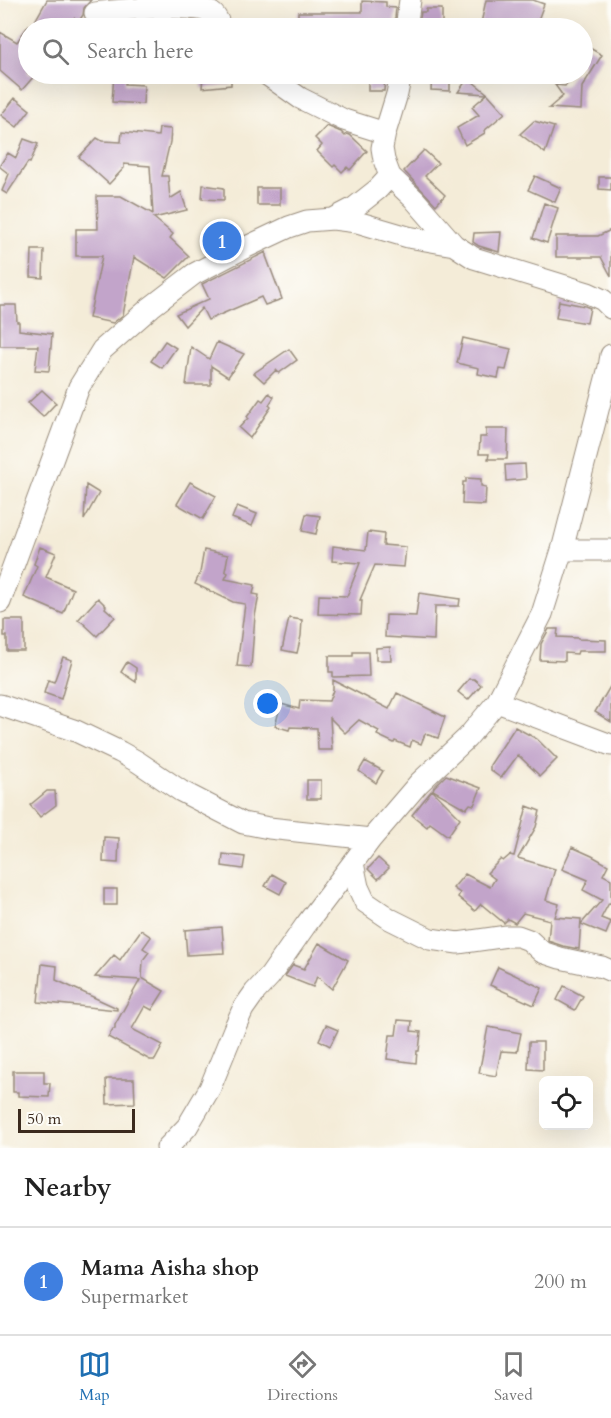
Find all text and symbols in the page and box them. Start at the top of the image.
search box [18,18,593,84]
icon: search [39,35,72,68]
text: Search here [87,36,194,66]
pin: 1 [202,218,242,264]
your location [253,689,282,718]
map controls [539,1076,593,1130]
button: locate [539,1076,593,1130]
scale bar [18,1106,135,1134]
text: 50 m [27,1108,61,1130]
text: Nearby [24,1170,112,1205]
text: Mama Aisha shop [81,1253,259,1283]
text: 1 [38,1268,49,1295]
text: 200 m [534,1268,587,1295]
text: Supermarket [81,1283,188,1310]
tab: Map [78,1348,111,1406]
tab: Directions [267,1348,338,1406]
tab: Saved [494,1348,533,1406]

